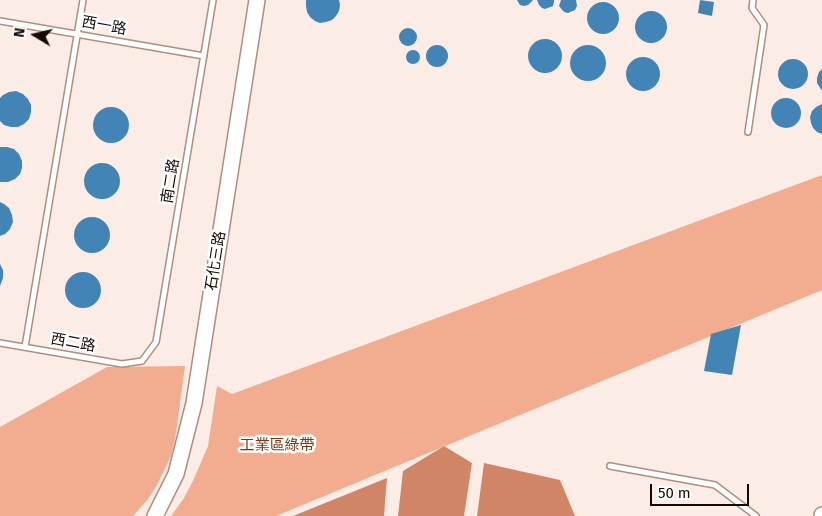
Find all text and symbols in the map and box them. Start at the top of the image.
north arrow [10,10,60,60]
street label: 西一路 [80,13,128,39]
text: N [11,27,29,39]
street label: 南二路 [159,157,183,205]
street label: 石化三路 [202,230,230,292]
street label: 西二路 [49,330,97,356]
park label: 工業區綠帶 [240,437,314,455]
scale bar [652,474,751,506]
text: 50 m [658,484,691,502]

